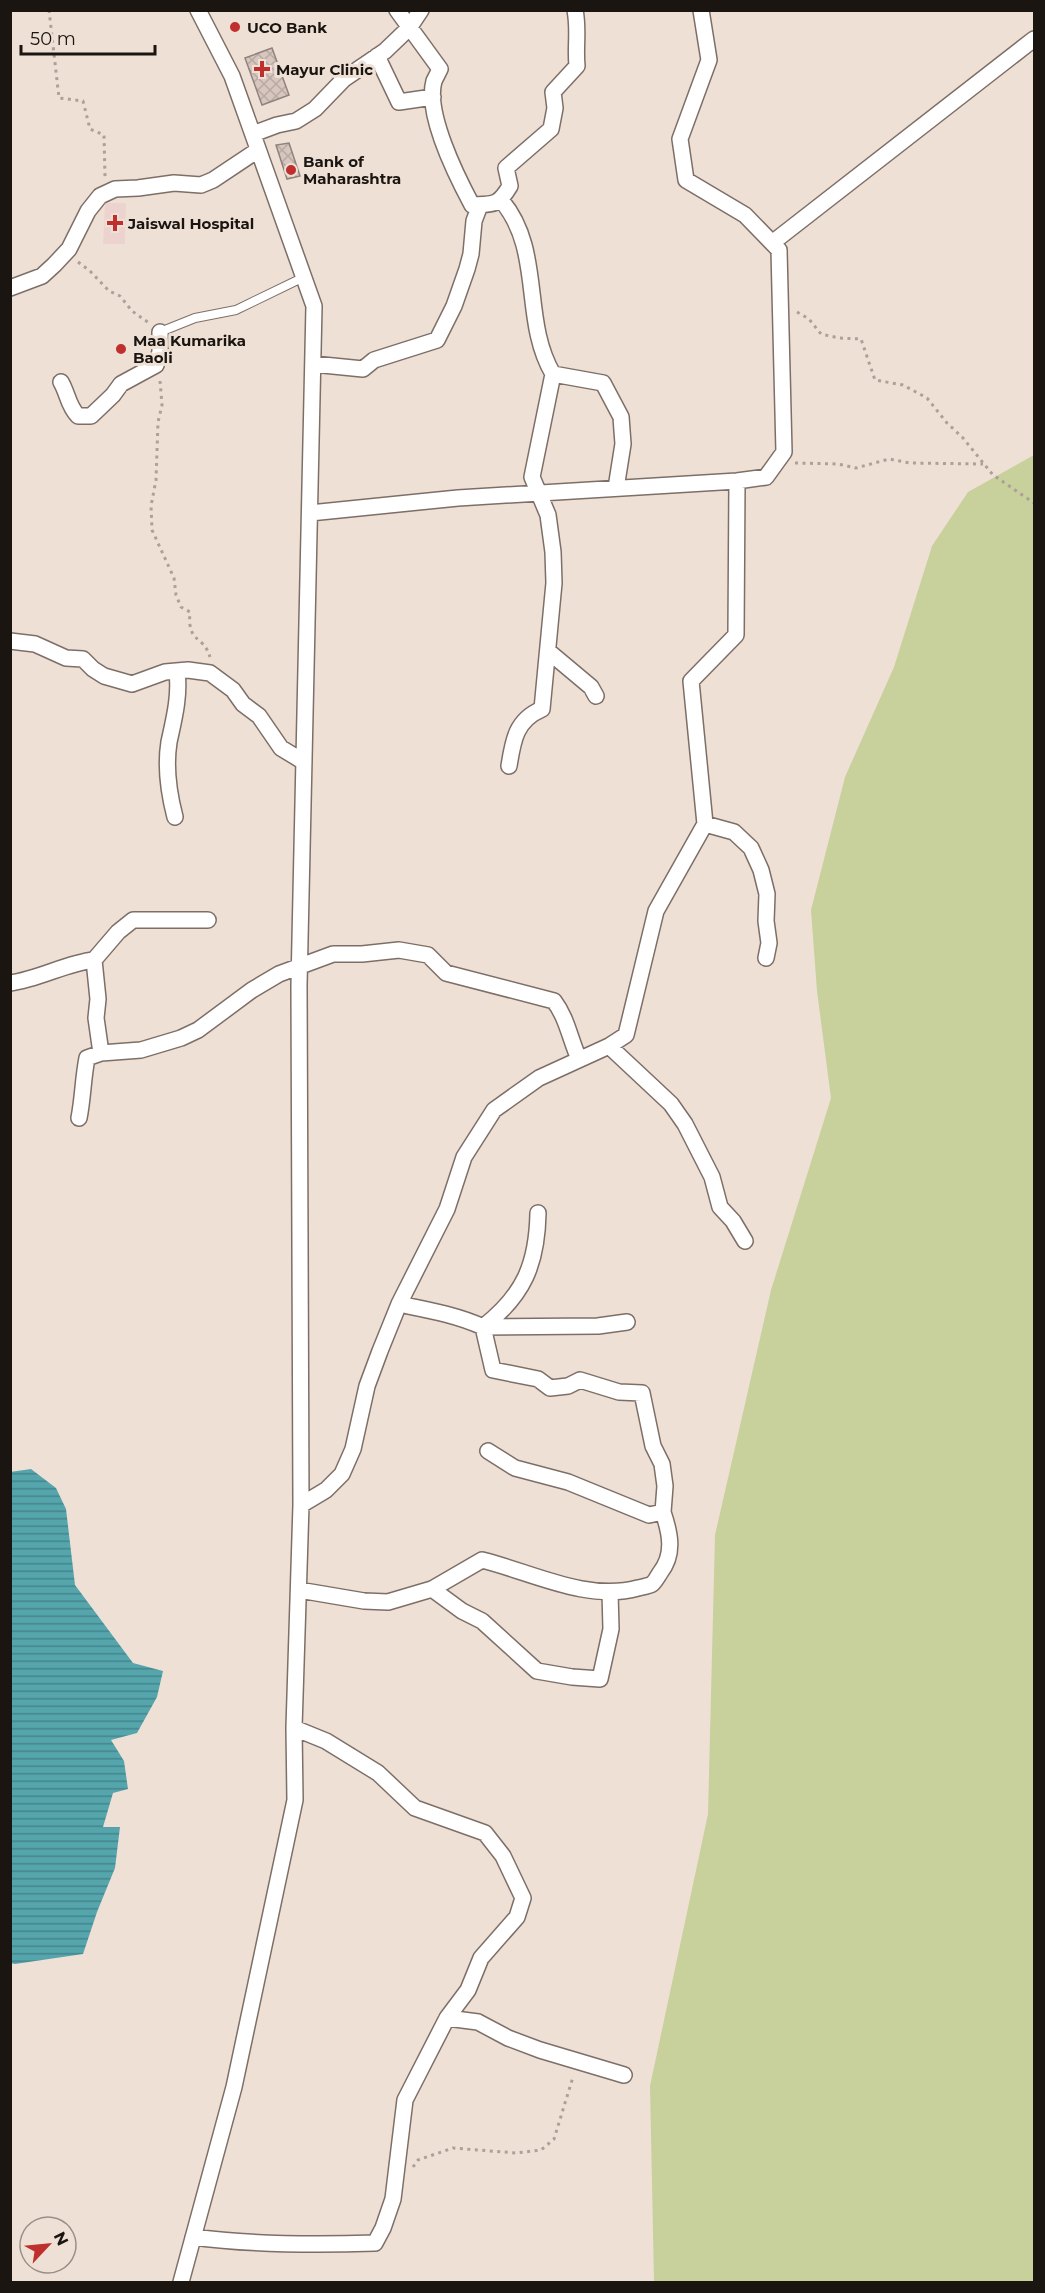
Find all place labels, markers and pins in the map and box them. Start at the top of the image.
place label: UCO Bank [247,18,327,37]
marker: UCO Bank [228,20,242,34]
marker: Mayur Clinic [253,60,271,78]
place label: Mayur Clinic [276,60,373,79]
place label: Bank of Maharashtra [303,152,401,188]
marker: Bank of Maharashtra [284,163,298,177]
marker: Jaiswal Hospital [106,214,124,232]
place label: Jaiswal Hospital [127,214,254,233]
place label: Maa Kumarika Baoli [133,331,246,367]
marker: Maa Kumarika Baoli [114,342,128,356]

